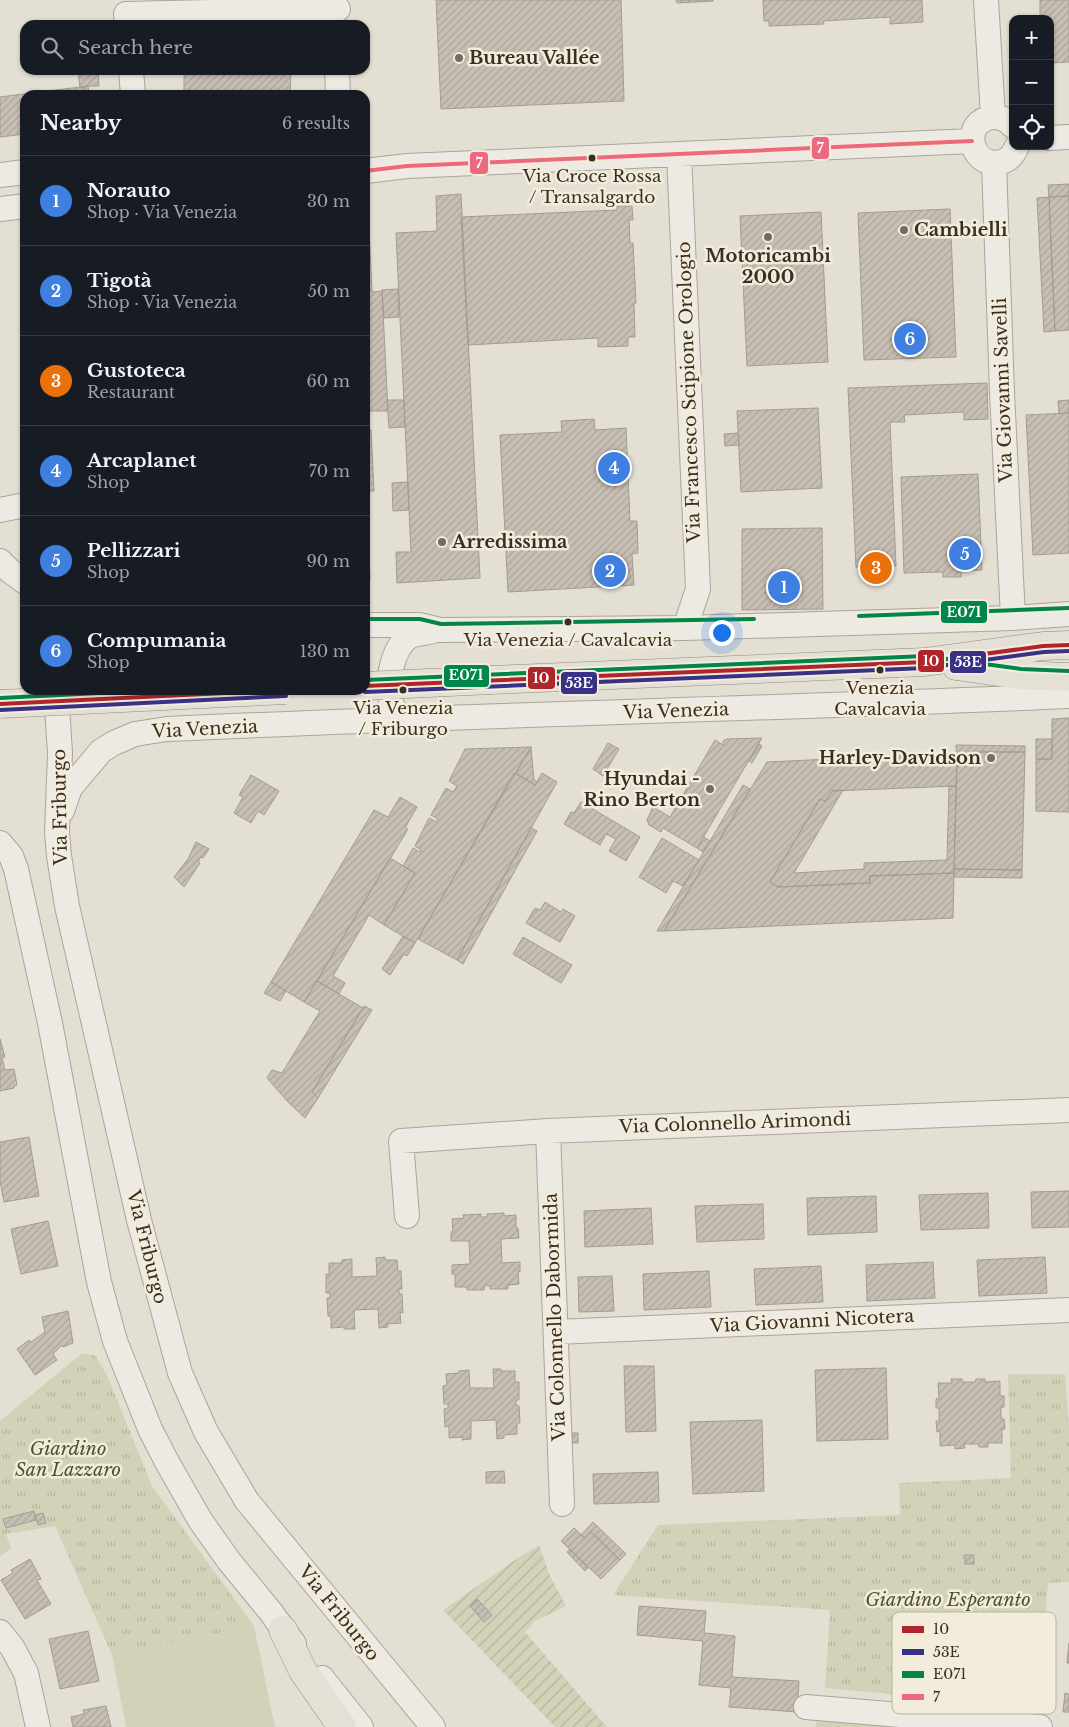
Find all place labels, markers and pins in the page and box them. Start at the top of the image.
place label: Bureau Vallée [469,47,600,69]
marker: Bureau Vallée [453,52,465,64]
marker: Via Croce Rossa / Transalgardo [587,153,597,163]
place label: Via Croce Rossa / Transalgardo [522,166,662,208]
place label: Cambielli [914,219,1008,241]
marker: Cambielli [898,224,910,236]
marker: Motoricambi 2000 [762,231,774,243]
place label: Motoricambi 2000 [705,245,831,288]
pin: 6 [894,320,926,358]
pin: 4 [598,449,630,487]
place label: Arredissima [451,531,568,553]
pin: 5 [949,535,981,573]
marker: Arredissima [436,536,448,548]
pin: 3 [860,549,892,587]
pin: 2 [594,552,626,590]
pin: 1 [768,568,800,606]
marker: Via Venezia / Cavalcavia [563,617,573,627]
place label: Via Venezia / Cavalcavia [463,630,673,651]
marker: Venezia Cavalcavia [875,665,885,675]
place label: Venezia Cavalcavia [834,678,926,720]
marker: Via Venezia / Friburgo [398,685,408,695]
place label: Via Venezia / Friburgo [352,698,454,740]
place label: Harley-Davidson [819,747,981,769]
marker: Harley-Davidson [985,752,997,764]
place label: Hyundai - Rino Berton [583,768,700,811]
marker: Hyundai - Rino Berton [704,783,716,795]

